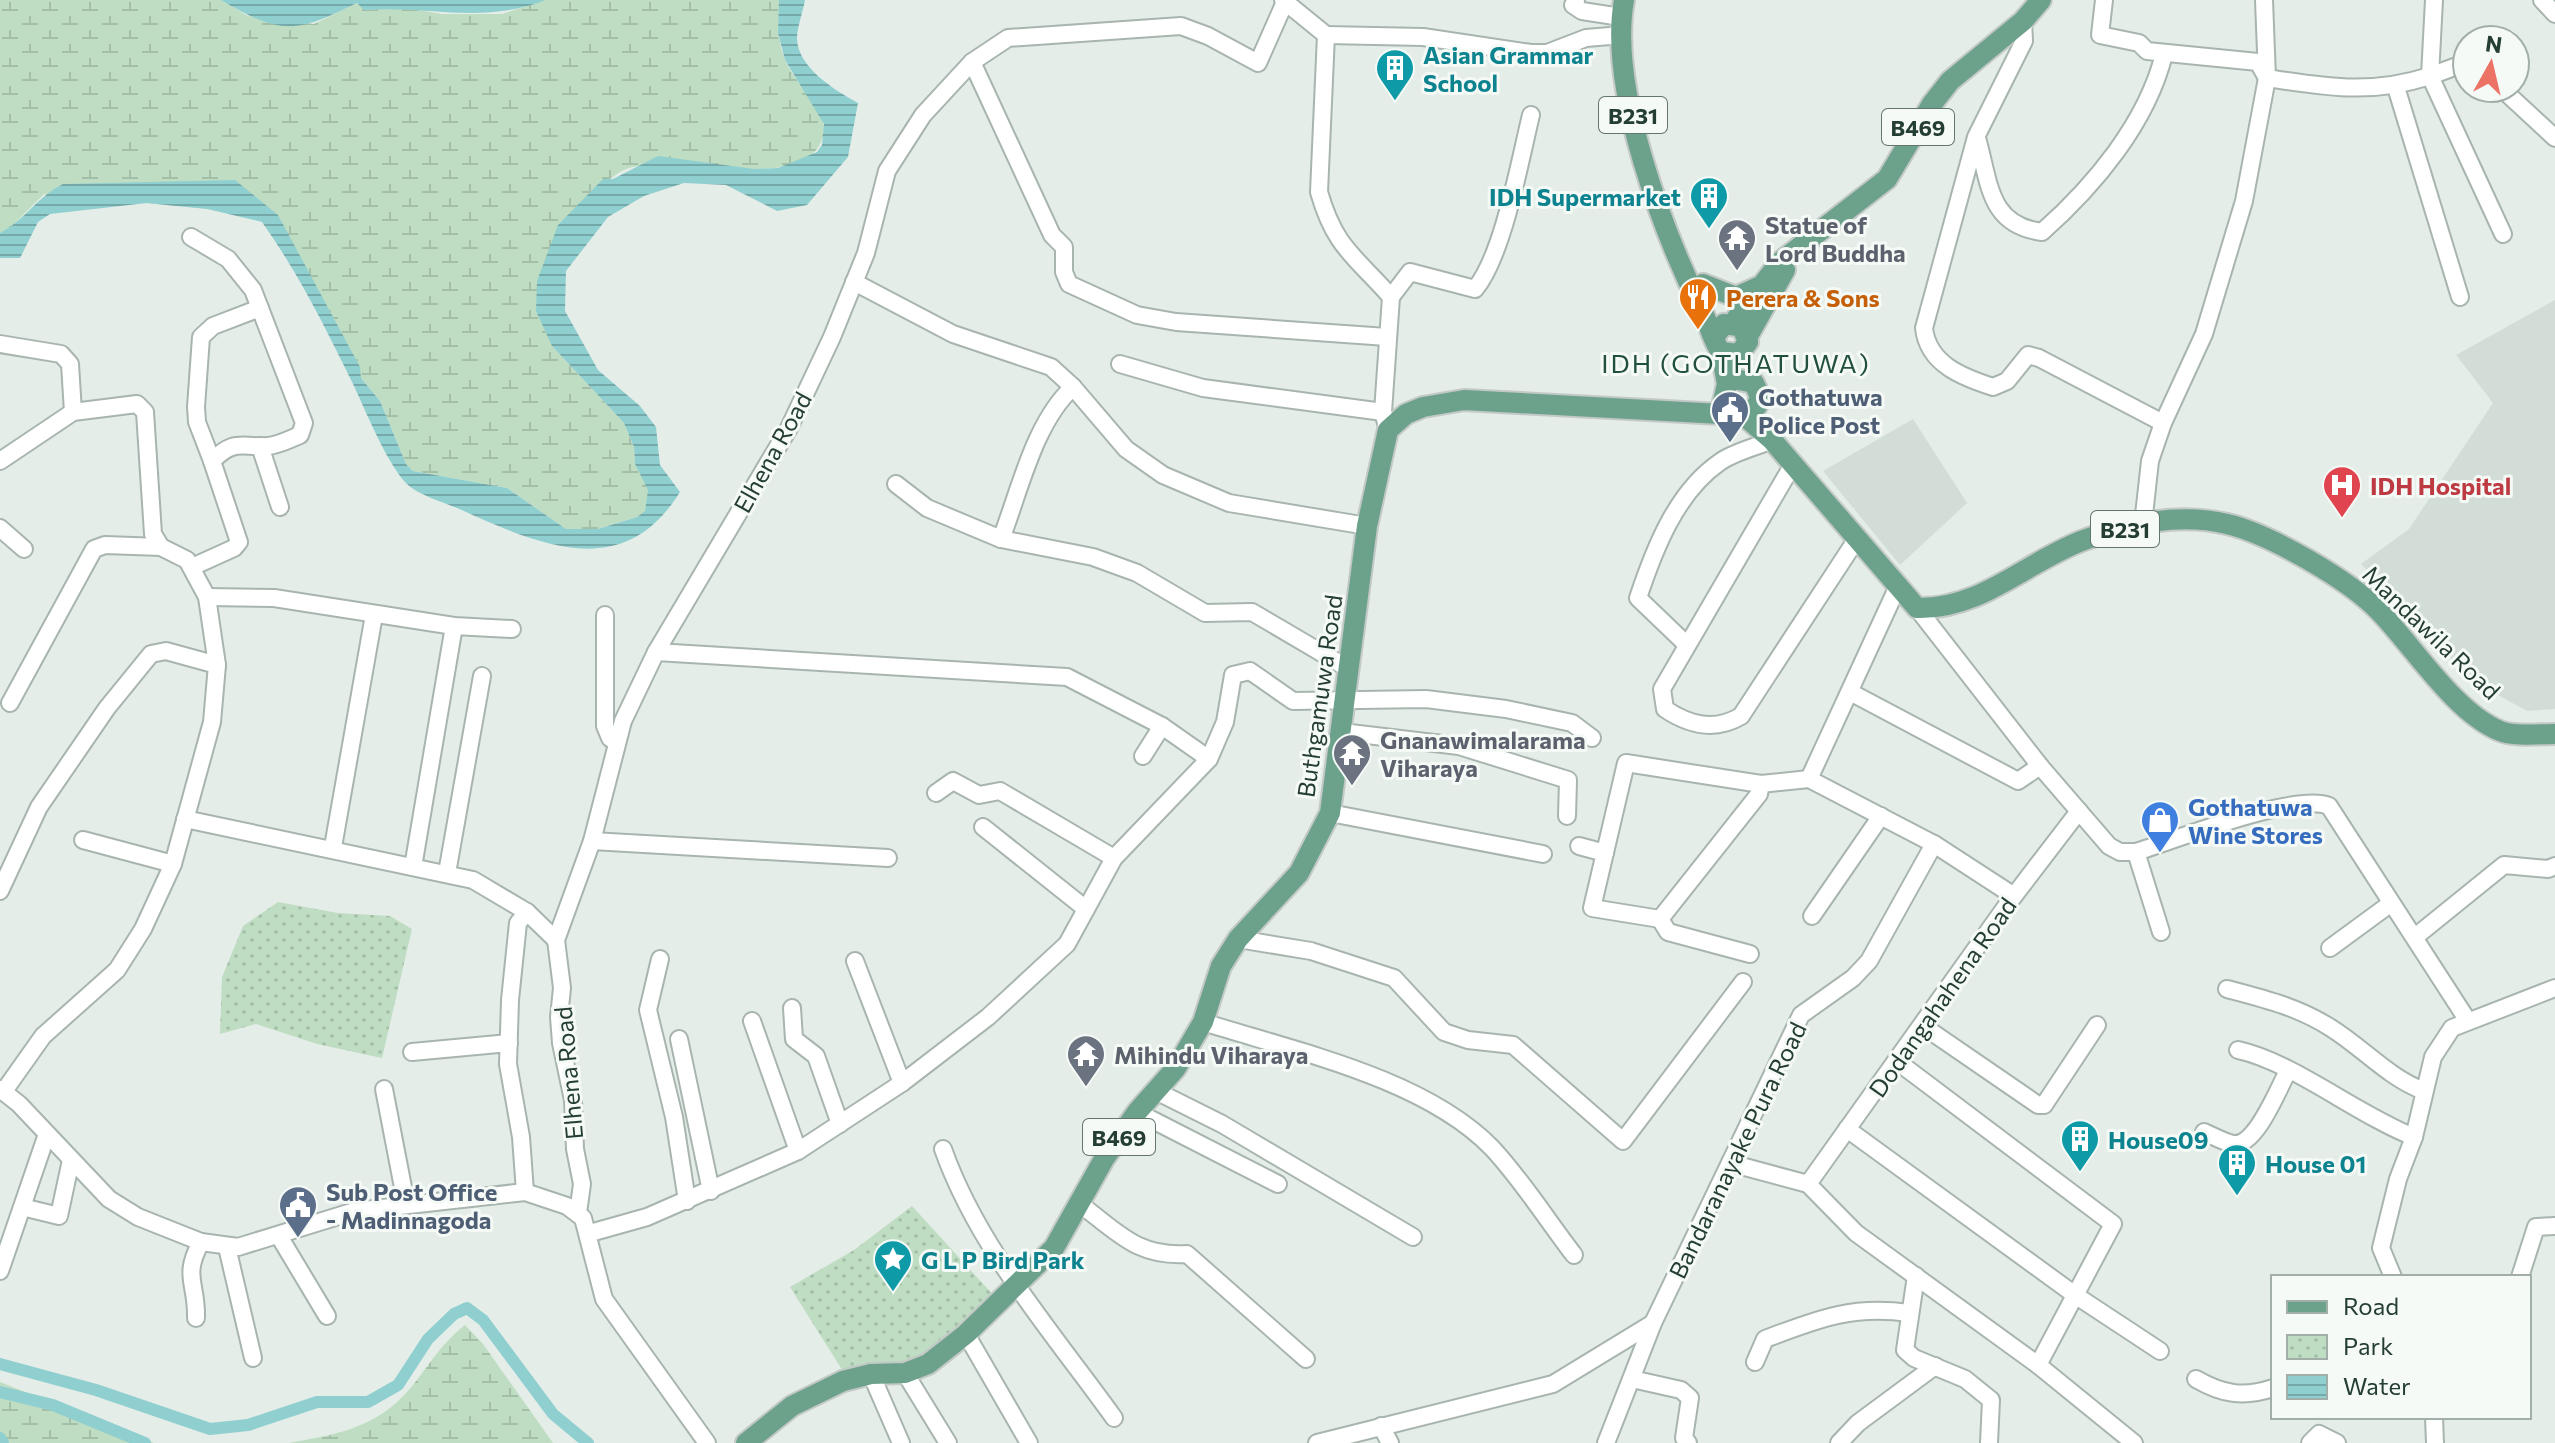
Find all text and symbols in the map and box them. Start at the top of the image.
north arrow [2451,24,2531,104]
text: N [2484,29,2504,58]
place label: Asian Grammar School [1423,40,1594,97]
building icon: Asian Grammar School [1374,47,1416,102]
road number: B231 [1599,97,1667,133]
road number: B469 [1882,109,1954,145]
building icon: IDH Supermarket [1688,175,1730,230]
place label: IDH Supermarket [1489,182,1681,211]
place label: Statue of Lord Buddha [1765,210,1906,267]
temple icon: Statue of Lord Buddha [1716,217,1758,272]
restaurant icon: Perera & Sons [1677,276,1719,331]
place label: Perera & Sons [1726,283,1880,312]
district label: IDH (GOTHATUWA) [1601,347,1871,378]
place label: Gothatuwa Police Post [1758,382,1883,439]
street label: Elhena Road [727,387,817,517]
public building icon: Gothatuwa Police Post [1709,389,1751,444]
hospital icon: IDH Hospital [2321,464,2363,519]
place label: IDH Hospital [2370,471,2511,500]
road number: B231 [2091,511,2159,547]
street label: Mandawila Road [2357,559,2507,705]
street label: Buthgamuwa Road [1290,593,1348,799]
place label: Gnanawimalarama Viharaya [1380,725,1586,782]
temple icon: Gnanawimalarama Viharaya [1331,732,1373,787]
place label: Gothatuwa Wine Stores [2188,792,2323,849]
shop icon: Gothatuwa Wine Stores [2139,799,2181,854]
street label: Dodangahahena Road [1862,892,2022,1102]
street label: Elhena Road [548,1005,588,1141]
street label: Bandaranayake Pura Road [1662,1017,1812,1283]
temple icon: Mihindu Viharaya [1065,1033,1107,1088]
place label: Mihindu Viharaya [1114,1040,1308,1069]
building icon: House09 [2059,1118,2101,1173]
road number: B469 [1083,1119,1155,1155]
place label: House09 [2108,1125,2209,1154]
building icon: House 01 [2216,1142,2258,1197]
place label: House 01 [2265,1149,2366,1178]
place label: Sub Post Office - Madinnagoda [326,1177,498,1234]
public building icon: Sub Post Office - Madinnagoda [277,1184,319,1239]
place icon: G L P Bird Park [872,1238,914,1293]
place label: G L P Bird Park [921,1245,1085,1274]
legend [2271,1275,2531,1419]
text: Road [2343,1291,2399,1320]
text: Park [2343,1331,2393,1360]
text: Water [2343,1371,2411,1400]

